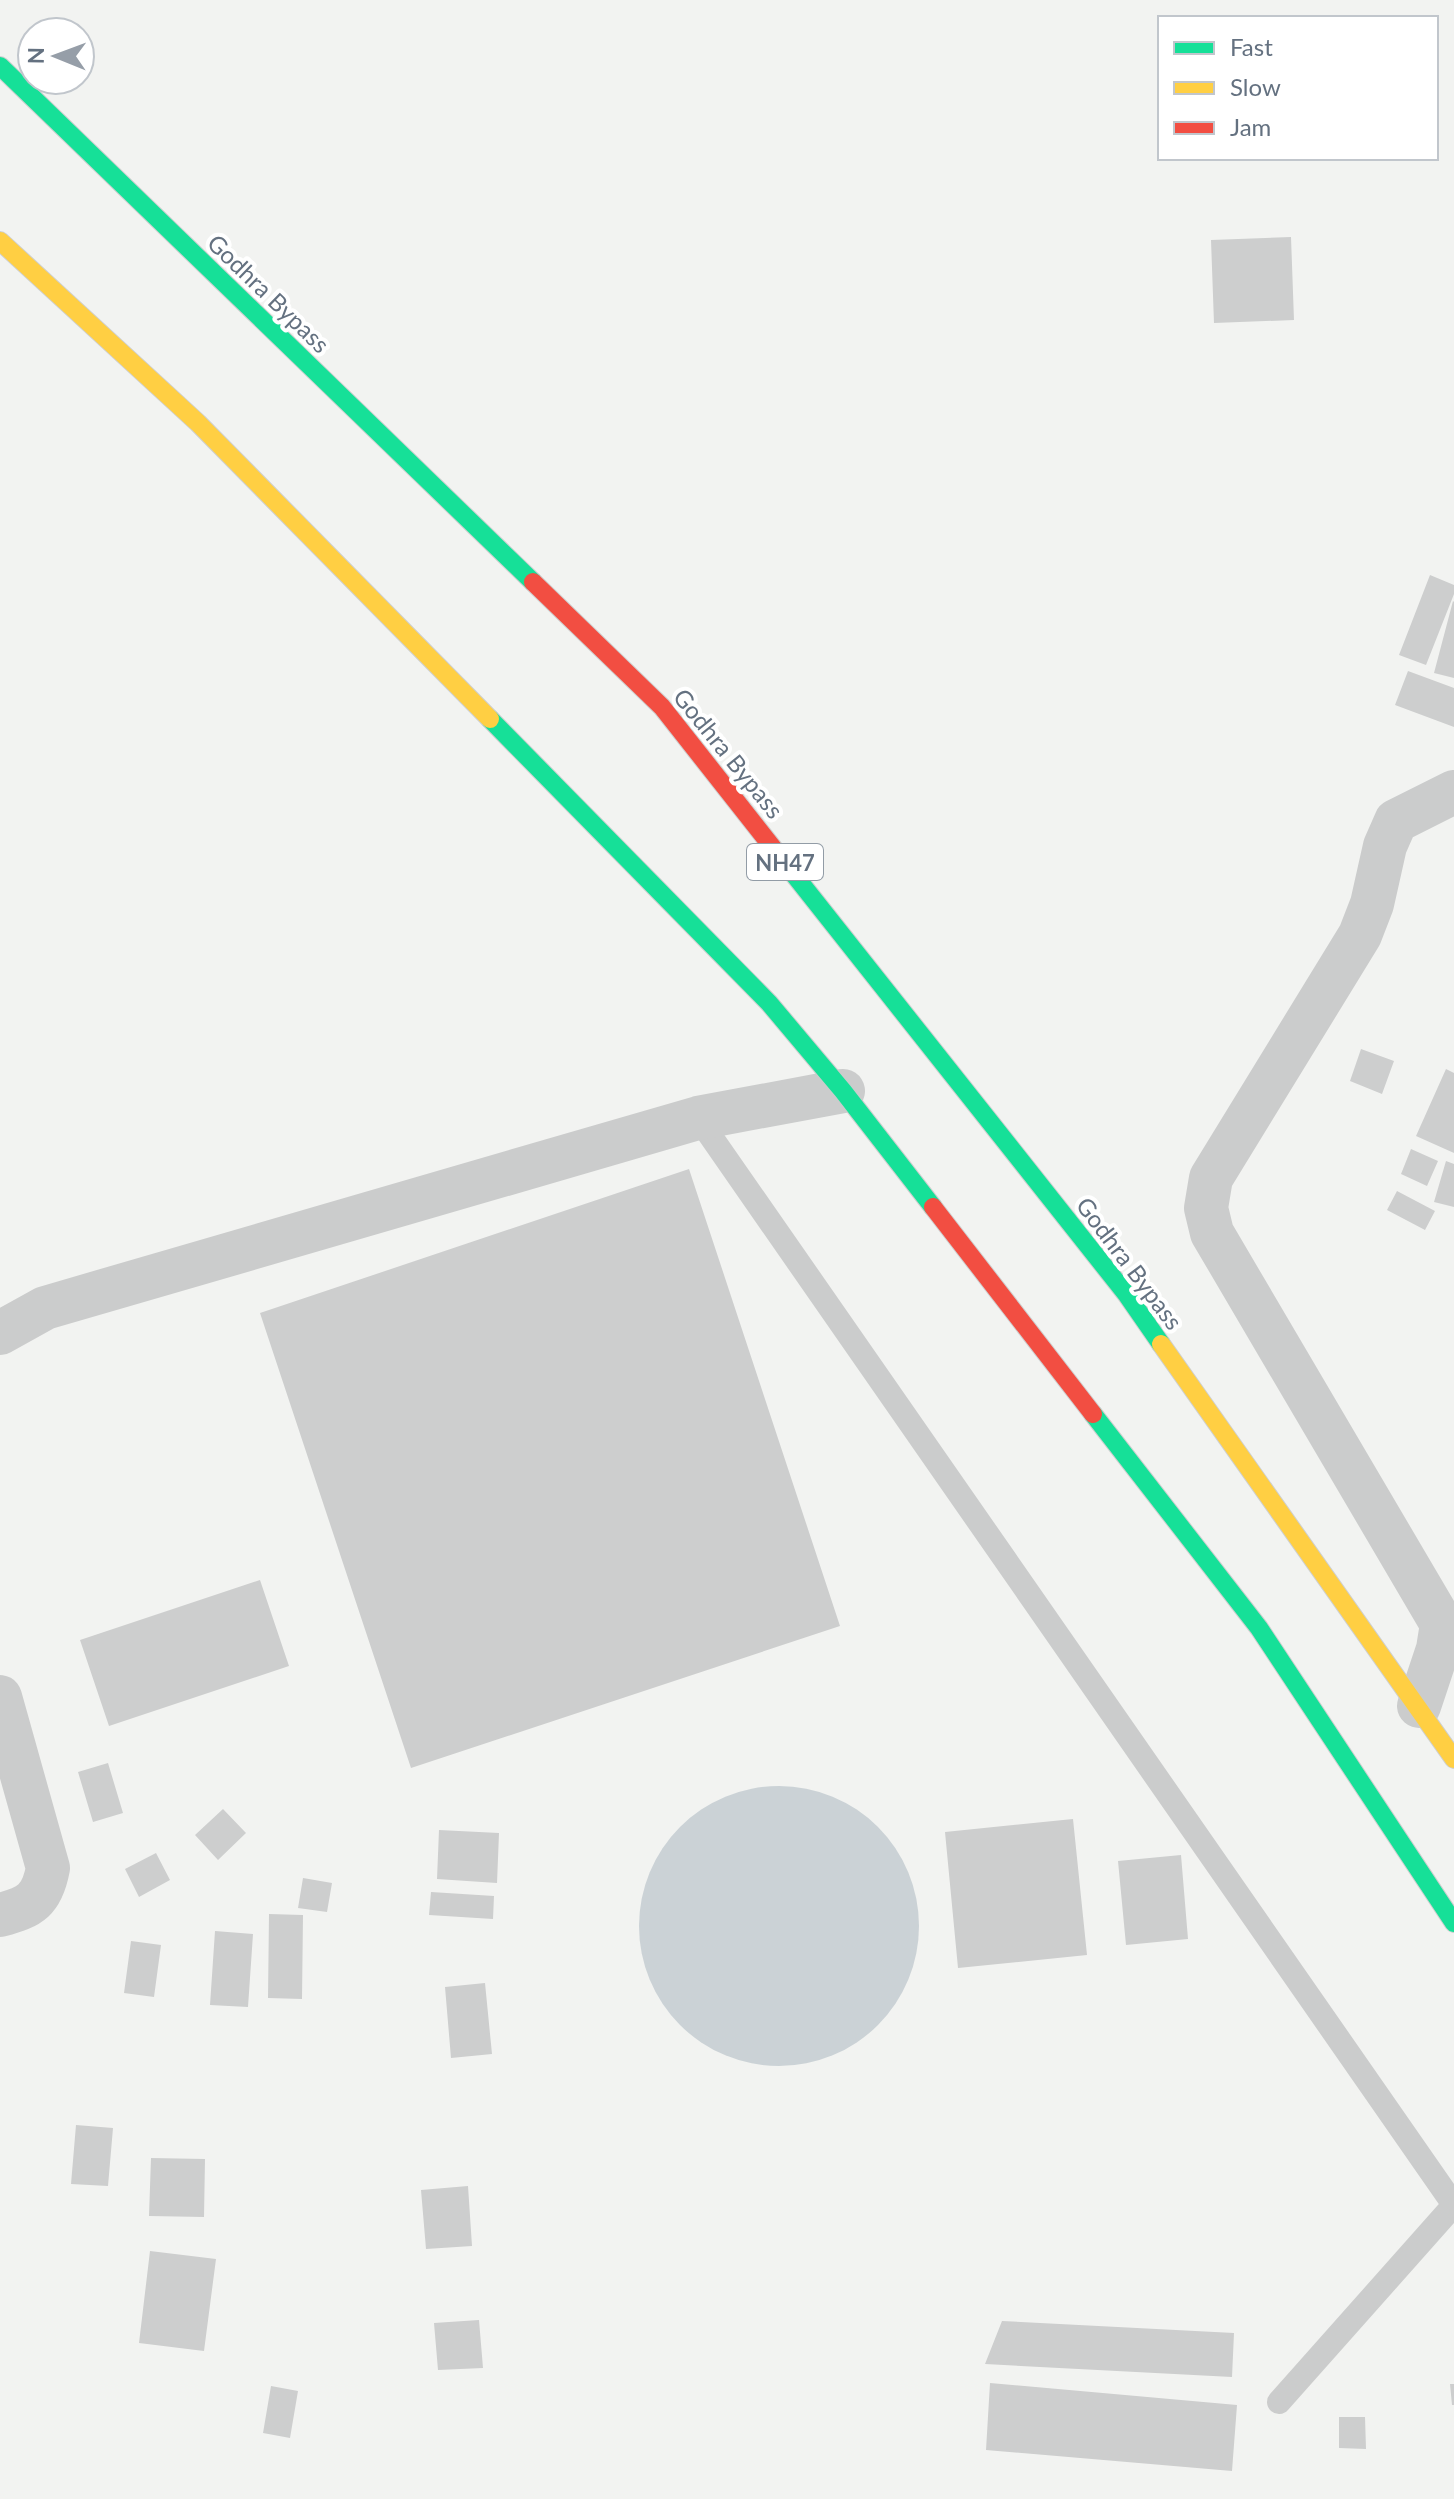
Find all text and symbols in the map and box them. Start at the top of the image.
north arrow [16,16,96,96]
legend [1158,16,1438,160]
text: Fast [1230,32,1273,61]
text: N [22,47,49,64]
text: Slow [1230,72,1281,101]
text: Jam [1230,112,1271,141]
street label: Godhra Bypass [202,228,336,358]
street label: Godhra Bypass [668,682,790,824]
road number: NH47 [747,844,823,880]
street label: Godhra Bypass [1071,1191,1189,1335]

